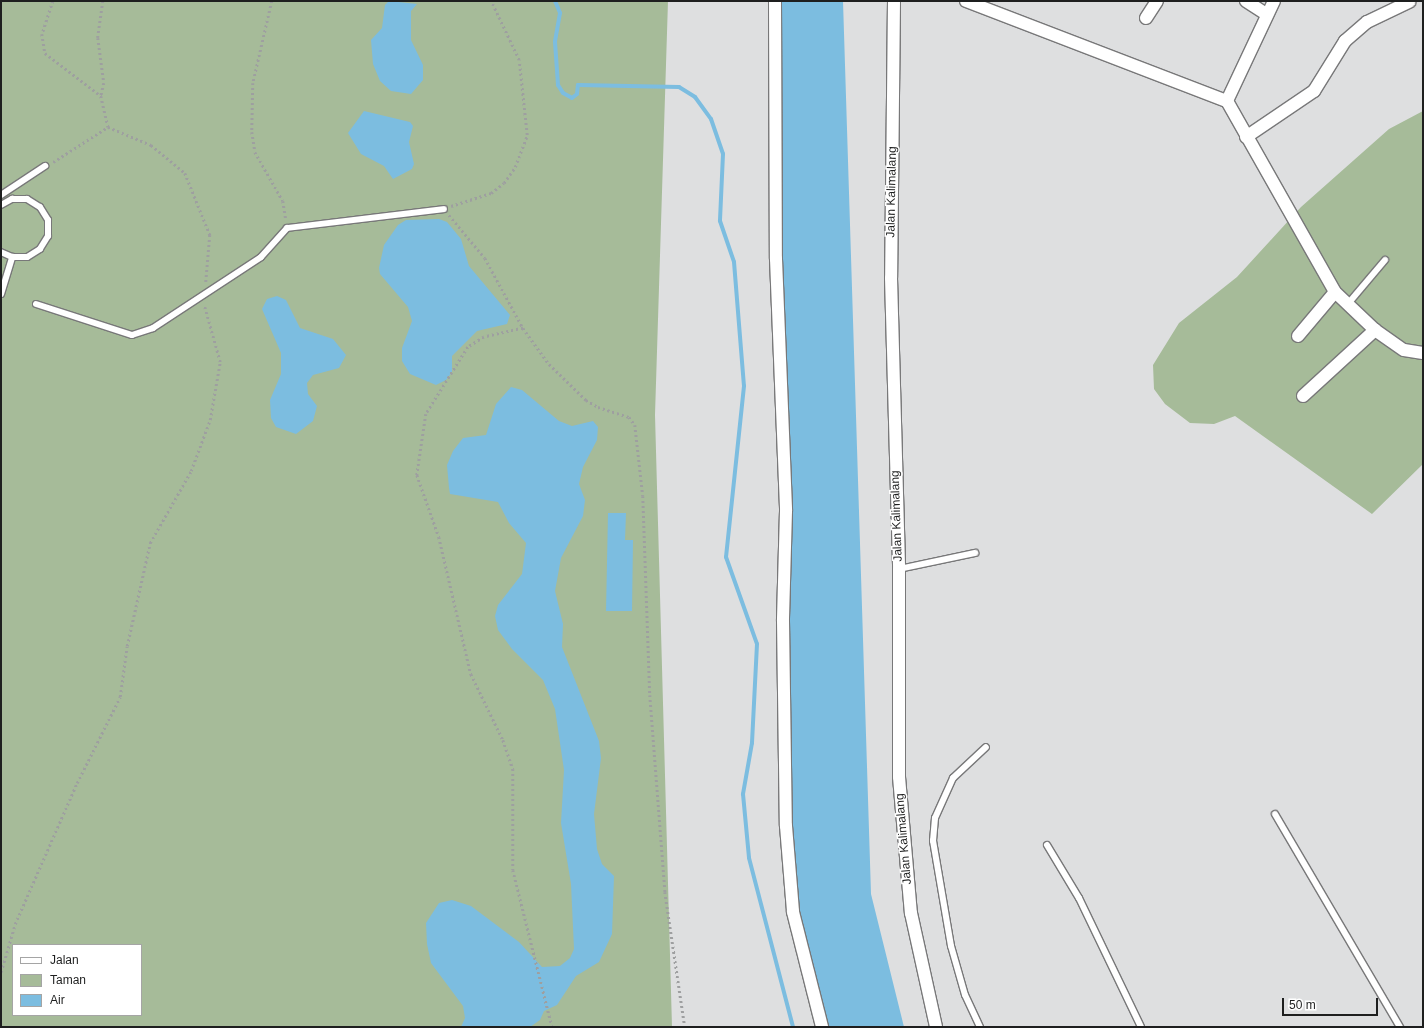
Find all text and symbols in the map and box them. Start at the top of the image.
street label: Jalan Kalimalang [884,146,900,238]
street label: Jalan Kalimalang [888,470,906,562]
street label: Jalan Kalimalang [893,793,915,885]
legend [12,944,142,1016]
text: Jalan [50,953,79,967]
text: Taman [50,973,86,987]
scale bar [1284,990,1380,1016]
text: Air [50,993,65,1007]
text: 50 m [1289,998,1316,1012]

